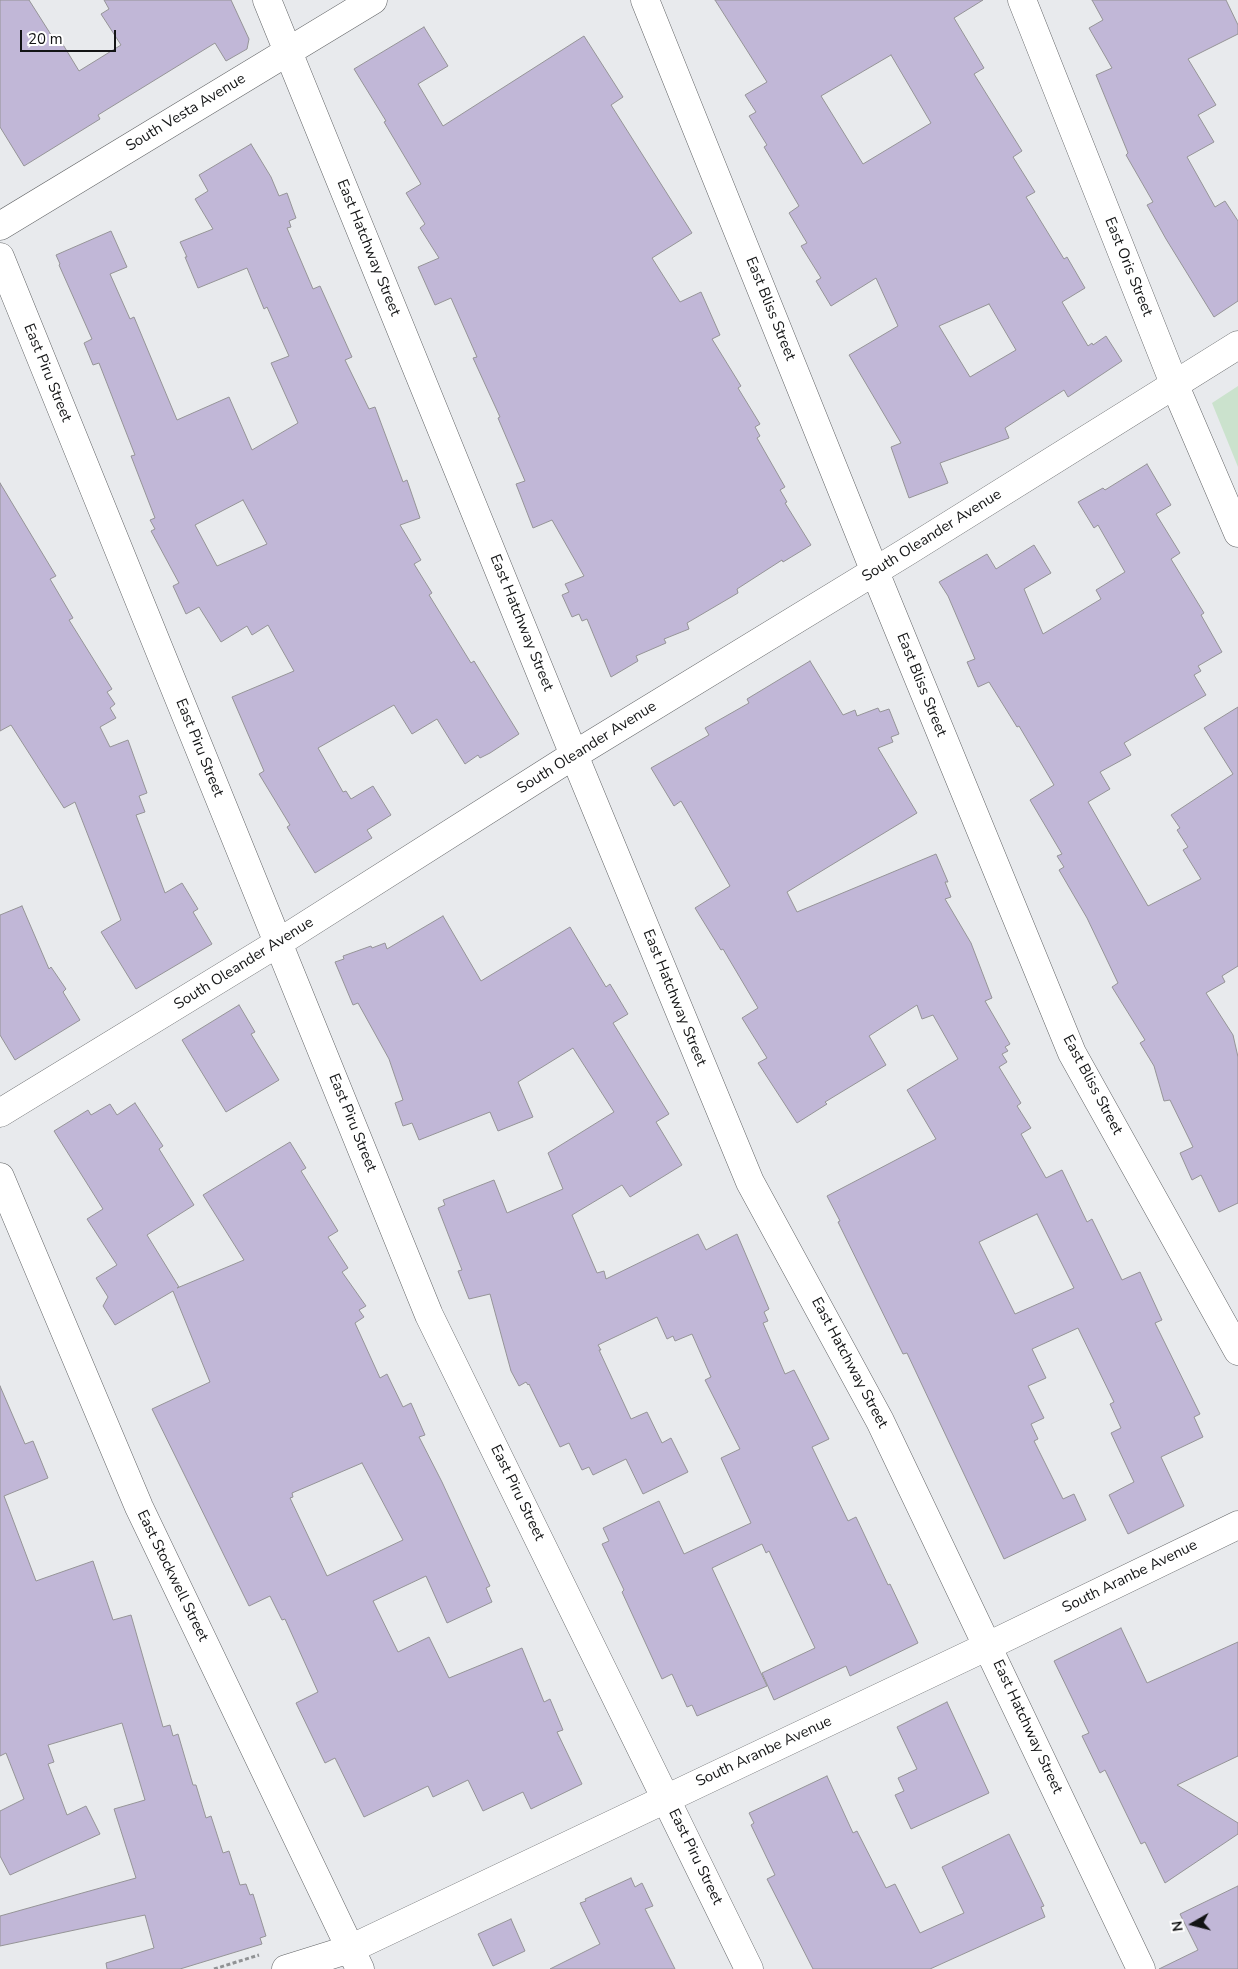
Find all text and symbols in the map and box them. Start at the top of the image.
scale bar [22,20,119,52]
text: 20 m [28,29,63,49]
street label: South Vesta Avenue [123,70,249,156]
street label: East Hatchway Street [332,177,404,319]
street label: East Oris Street [1100,215,1156,319]
street label: East Bliss Street [741,255,799,363]
street label: East Piru Street [19,321,75,425]
street label: South Oleander Avenue [859,486,1005,586]
street label: East Hatchway Street [485,552,557,694]
street label: East Bliss Street [892,631,950,739]
street label: East Piru Street [171,696,227,800]
street label: South Oleander Avenue [514,698,660,798]
street label: South Oleander Avenue [171,914,317,1014]
street label: East Hatchway Street [638,927,710,1069]
street label: East Bliss Street [1058,1032,1126,1138]
street label: East Piru Street [324,1071,380,1175]
street label: East Hatchway Street [807,1295,891,1431]
street label: East Piru Street [486,1442,548,1544]
street label: East Stockwell Street [132,1507,212,1645]
street label: South Aranbe Avenue [1060,1536,1200,1618]
street label: East Hatchway Street [988,1657,1066,1797]
street label: South Aranbe Avenue [693,1713,835,1791]
street label: East Piru Street [664,1806,726,1908]
north arrow [1168,1899,1218,1949]
text: N [1168,1920,1188,1933]

